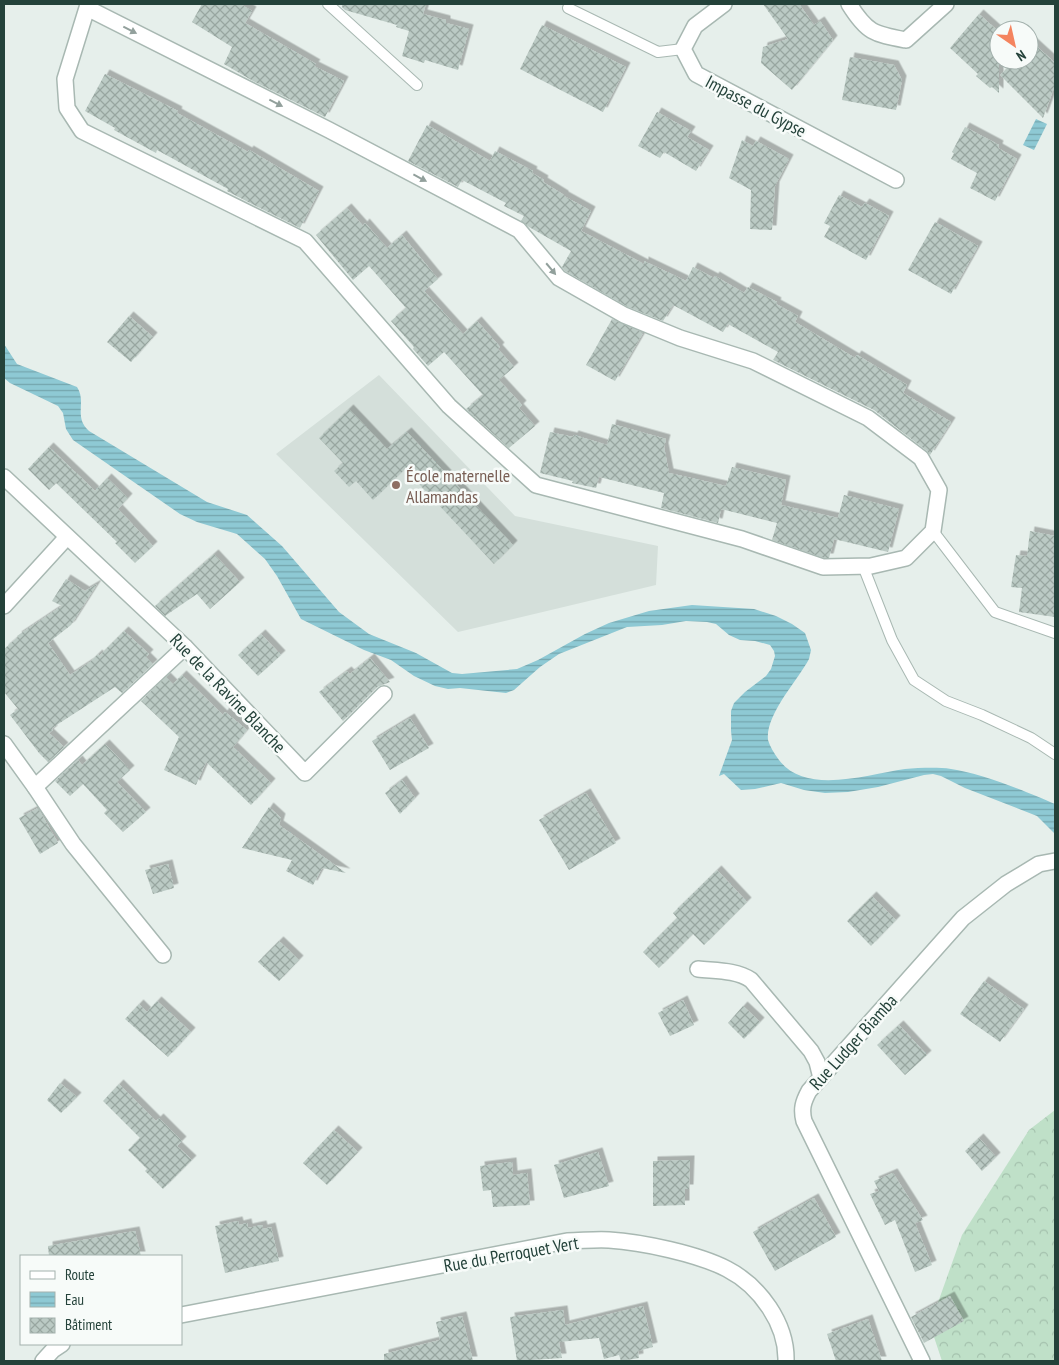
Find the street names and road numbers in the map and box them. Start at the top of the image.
street label: Impasse du Gypse [702,70,810,142]
street label: Rue de la Ravine Blanche [165,628,291,758]
street label: Rue Ludger Biamba [804,989,902,1095]
street label: Rue du Perroquet Vert [442,1231,580,1277]

